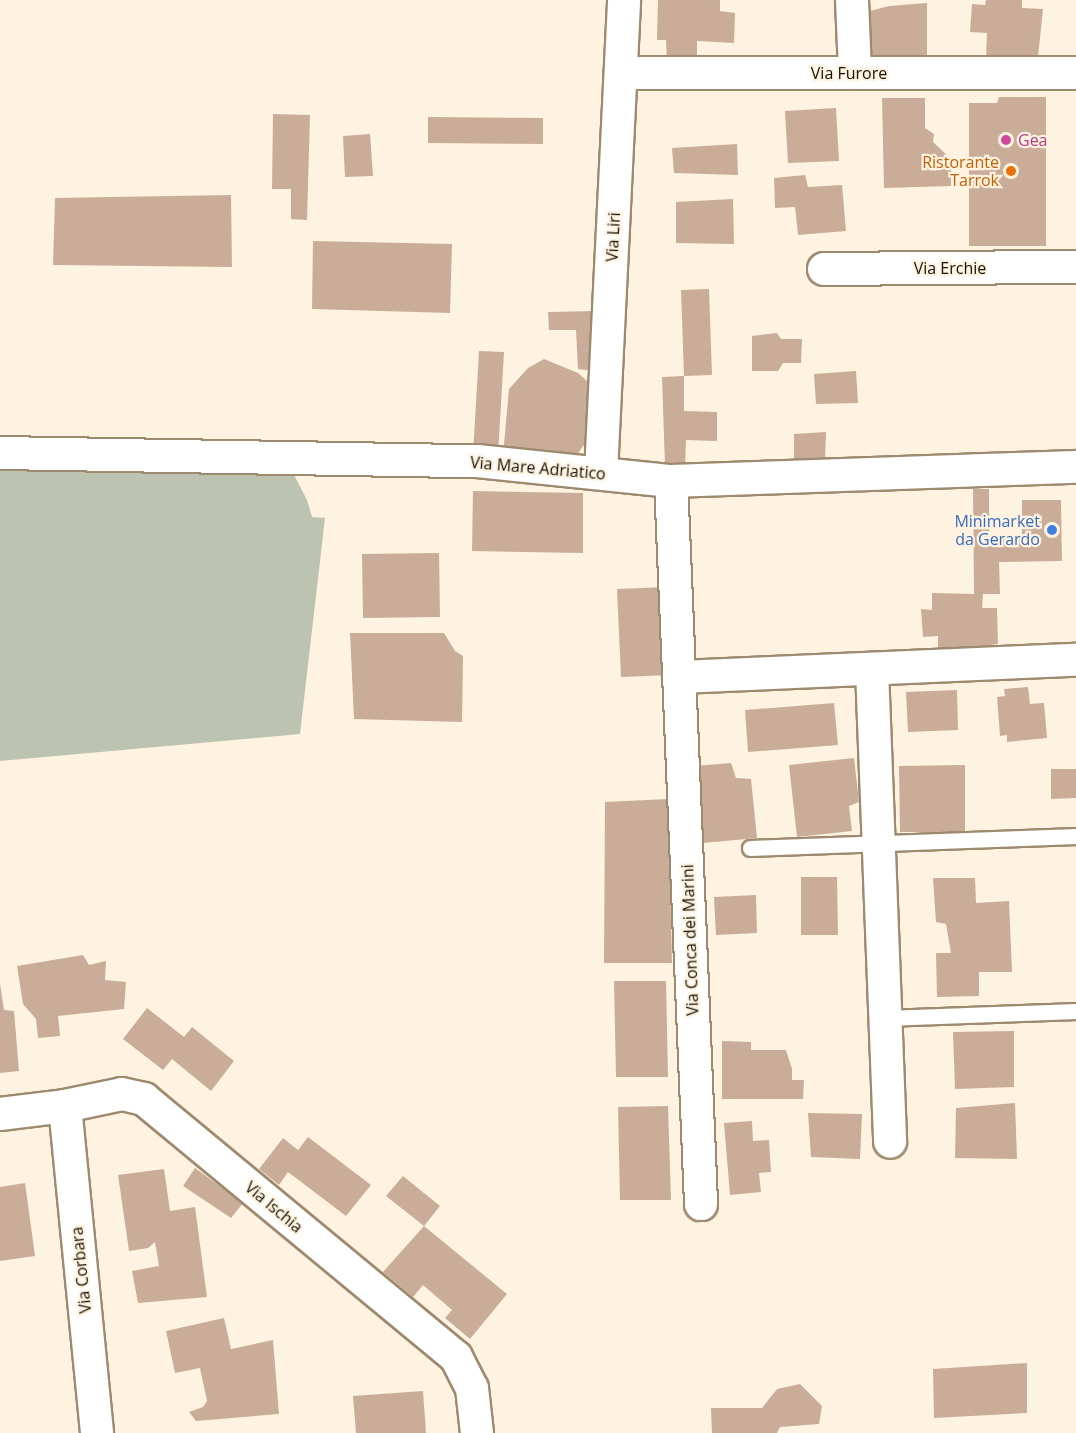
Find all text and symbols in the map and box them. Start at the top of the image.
street label: Via Furore [811,63,887,83]
place label: Gea [1018,130,1048,150]
marker: Gea [999,133,1013,147]
place label: Ristorante Tarrok [922,152,999,190]
marker: Ristorante Tarrok [1004,164,1018,178]
street label: Via Liri [602,212,624,262]
street label: Via Erchie [914,258,986,278]
street label: Via Mare Adriatico [469,453,607,483]
place label: Minimarket da Gerardo [954,511,1040,549]
marker: Minimarket da Gerardo [1045,523,1059,537]
street label: Via Conca dei Marini [678,864,702,1016]
street label: Via Ischia [241,1177,307,1237]
street label: Via Corbara [67,1226,95,1314]

